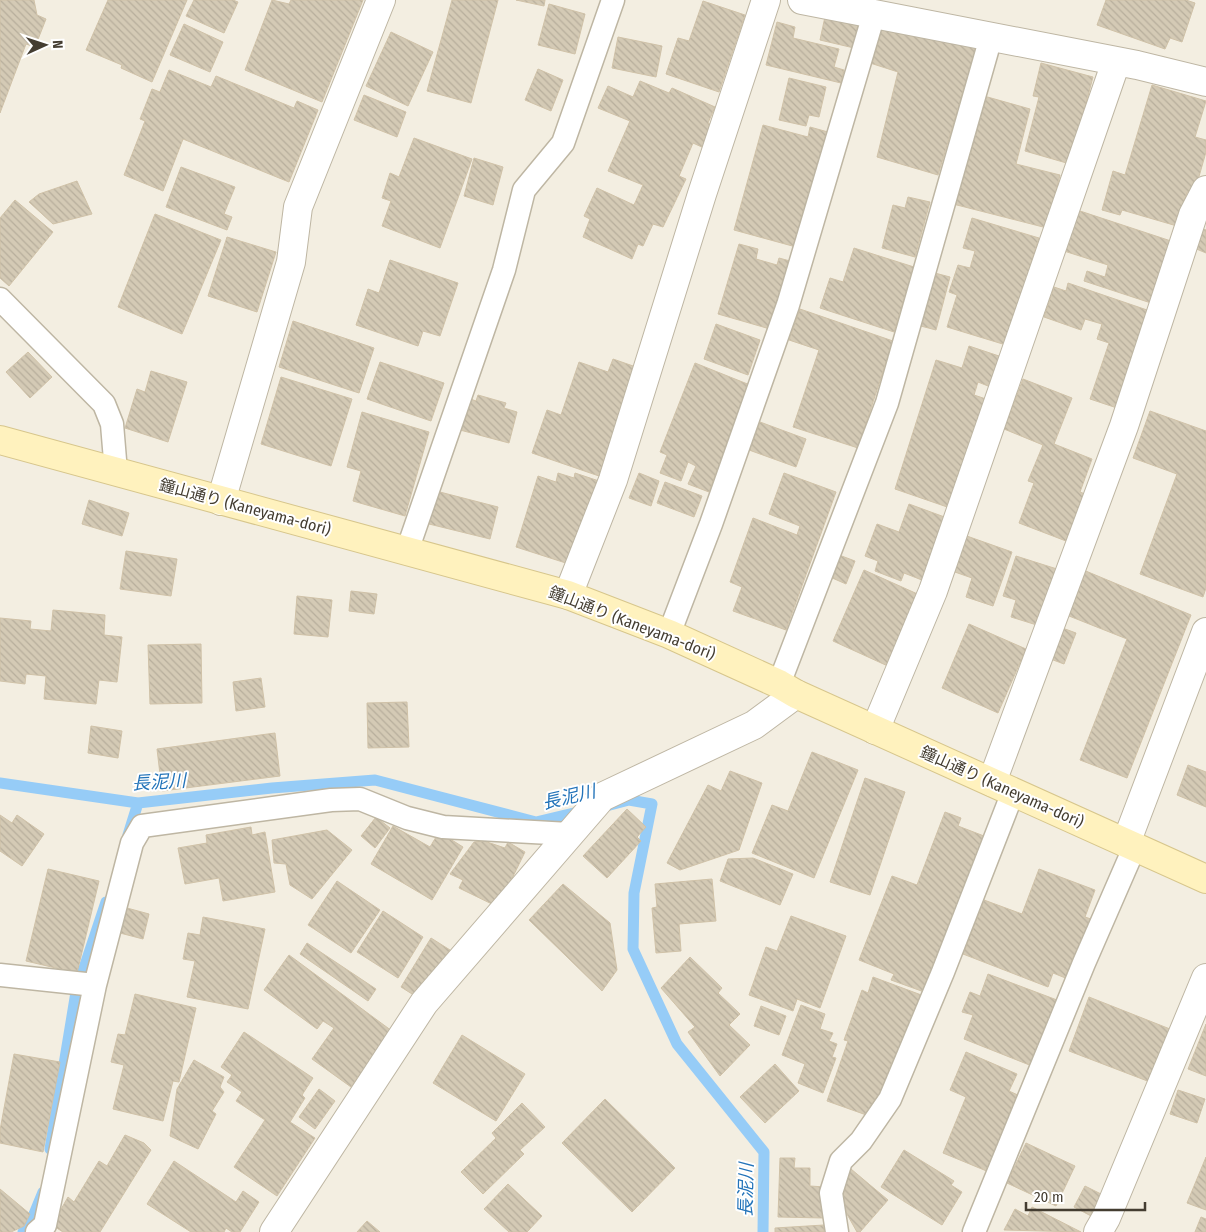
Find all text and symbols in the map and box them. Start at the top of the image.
north arrow [20,20,70,70]
text: N [49,40,66,49]
street label: 鐘山通り (Kaneyama-dori) [157,475,333,539]
street label: 鐘山通り (Kaneyama-dori) [546,582,718,664]
street label: 鐘山通り (Kaneyama-dori) [917,742,1087,832]
water label: 長泥川 [131,769,189,794]
water label: 長泥川 [540,780,600,814]
water label: 長泥川 [735,1161,758,1217]
scale bar [1026,1180,1145,1212]
text: 20 m [1034,1188,1064,1206]

